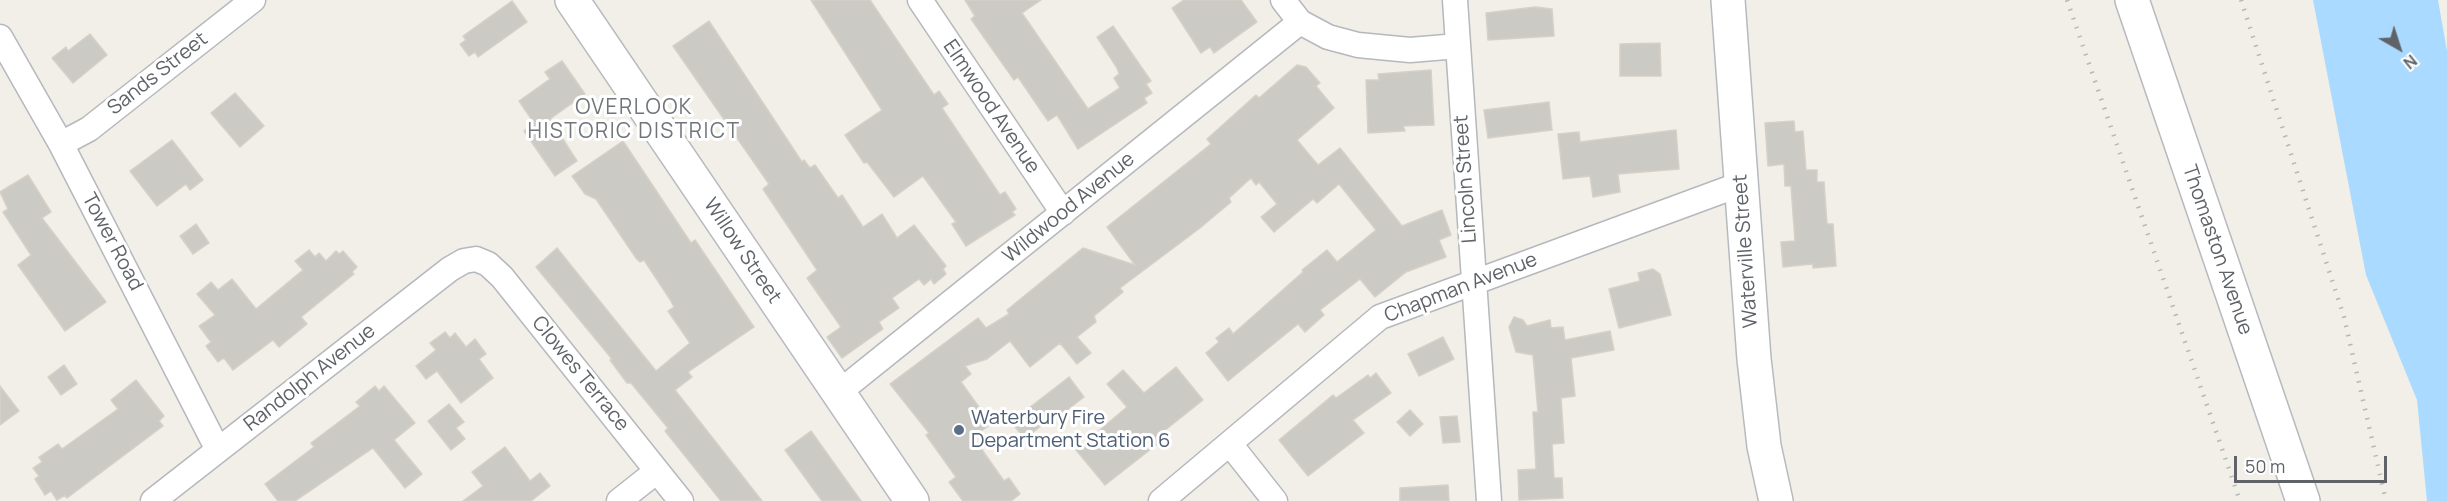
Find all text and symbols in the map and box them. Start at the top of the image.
north arrow [2369,18,2429,78]
street label: Sands Street [103,27,213,121]
street label: Elmwood Avenue [937,36,1045,178]
text: N [2399,50,2422,74]
district label: OVERLOOK HISTORIC DISTRICT [528,95,740,145]
street label: Lincoln Street [1450,114,1482,244]
street label: Wildwood Avenue [998,148,1140,268]
street label: Thomaston Avenue [2177,162,2257,338]
street label: Waterville Street [1729,173,1763,329]
street label: Tower Road [76,189,148,295]
street label: Willow Street [698,194,786,308]
street label: Chapman Avenue [1381,248,1541,328]
street label: Clowes Terrace [526,312,634,436]
street label: Randolph Avenue [240,319,380,437]
place label: Waterbury Fire Department Station 6 [971,406,1170,453]
marker: Waterbury Fire Department Station 6 [952,423,966,437]
scale bar [2237,444,2390,482]
text: 50 m [2245,454,2285,478]

